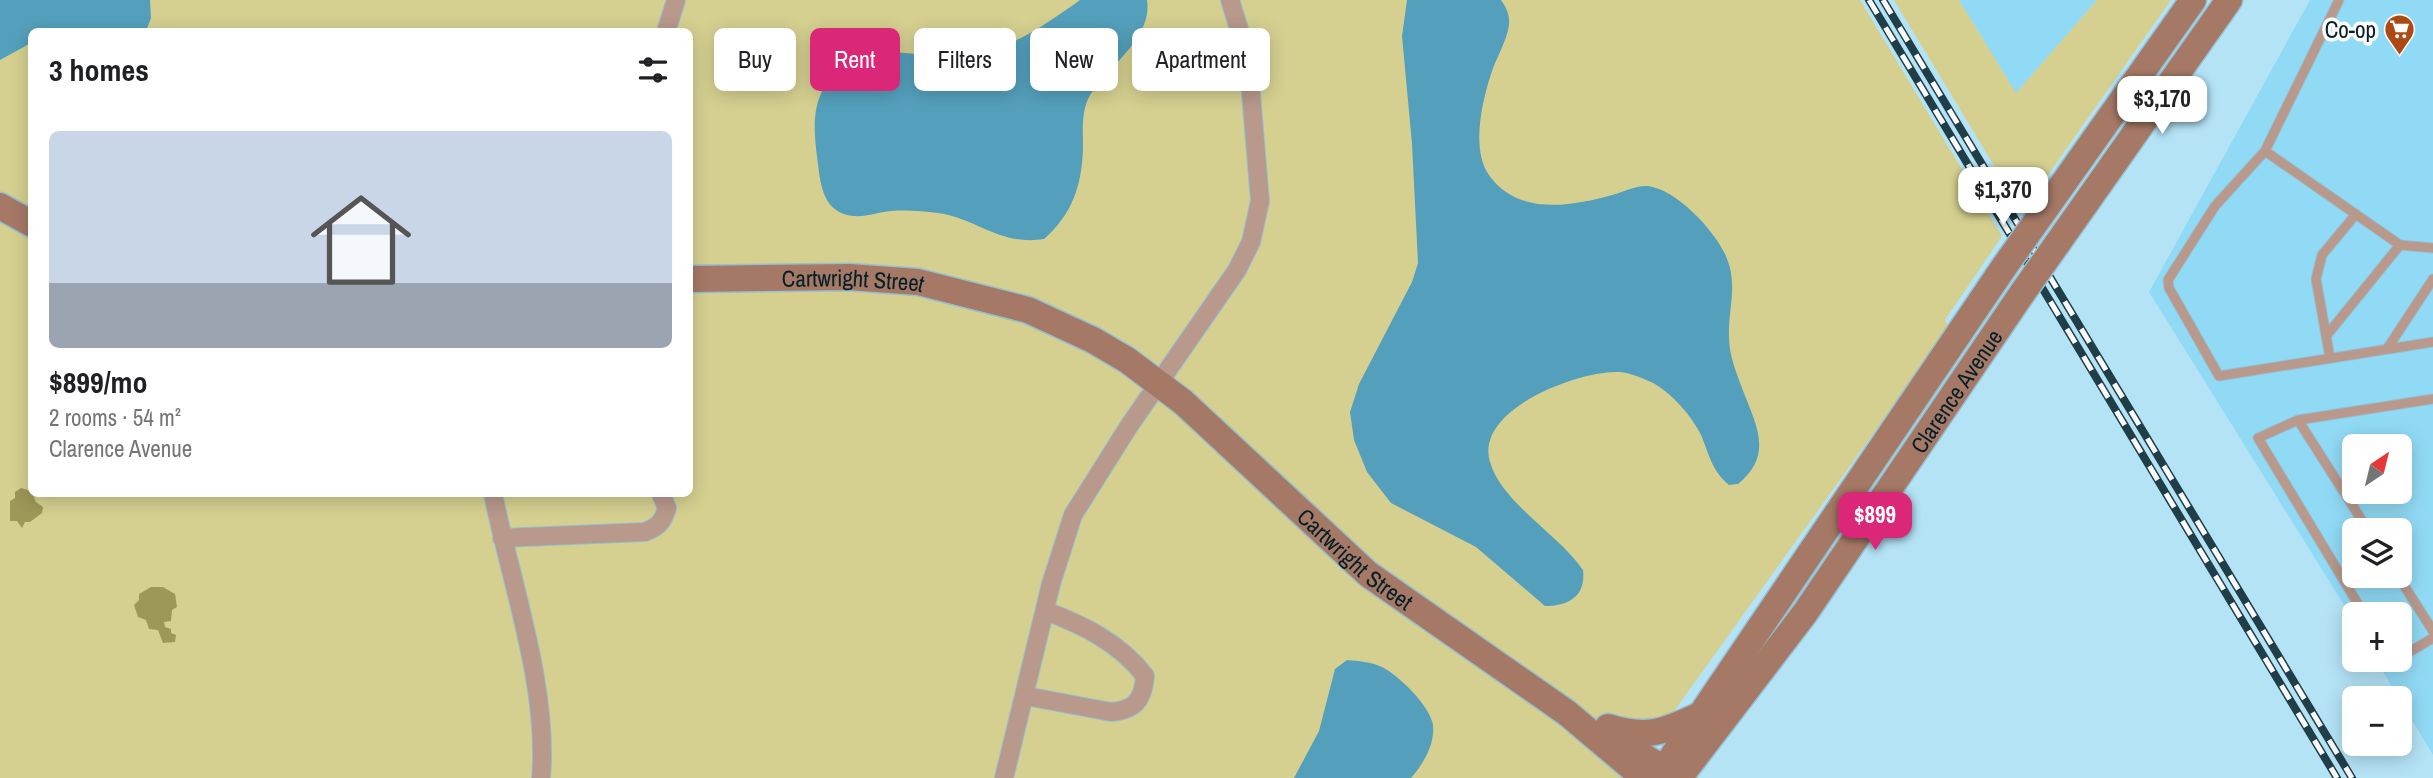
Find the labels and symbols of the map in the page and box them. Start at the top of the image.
supermarket icon: Co-op [2382,12,2416,56]
place label: Co-op [2325,14,2376,45]
pin: $3,170 [2105,76,2219,136]
pin: $1,370 [1946,168,2060,227]
street label: Cartwright Street [781,261,928,299]
street label: Clarence Avenue [1903,323,2009,459]
north arrow [2342,434,2412,504]
pin: $899 [1834,492,1916,552]
street label: Cartwright Street [1291,501,1420,616]

